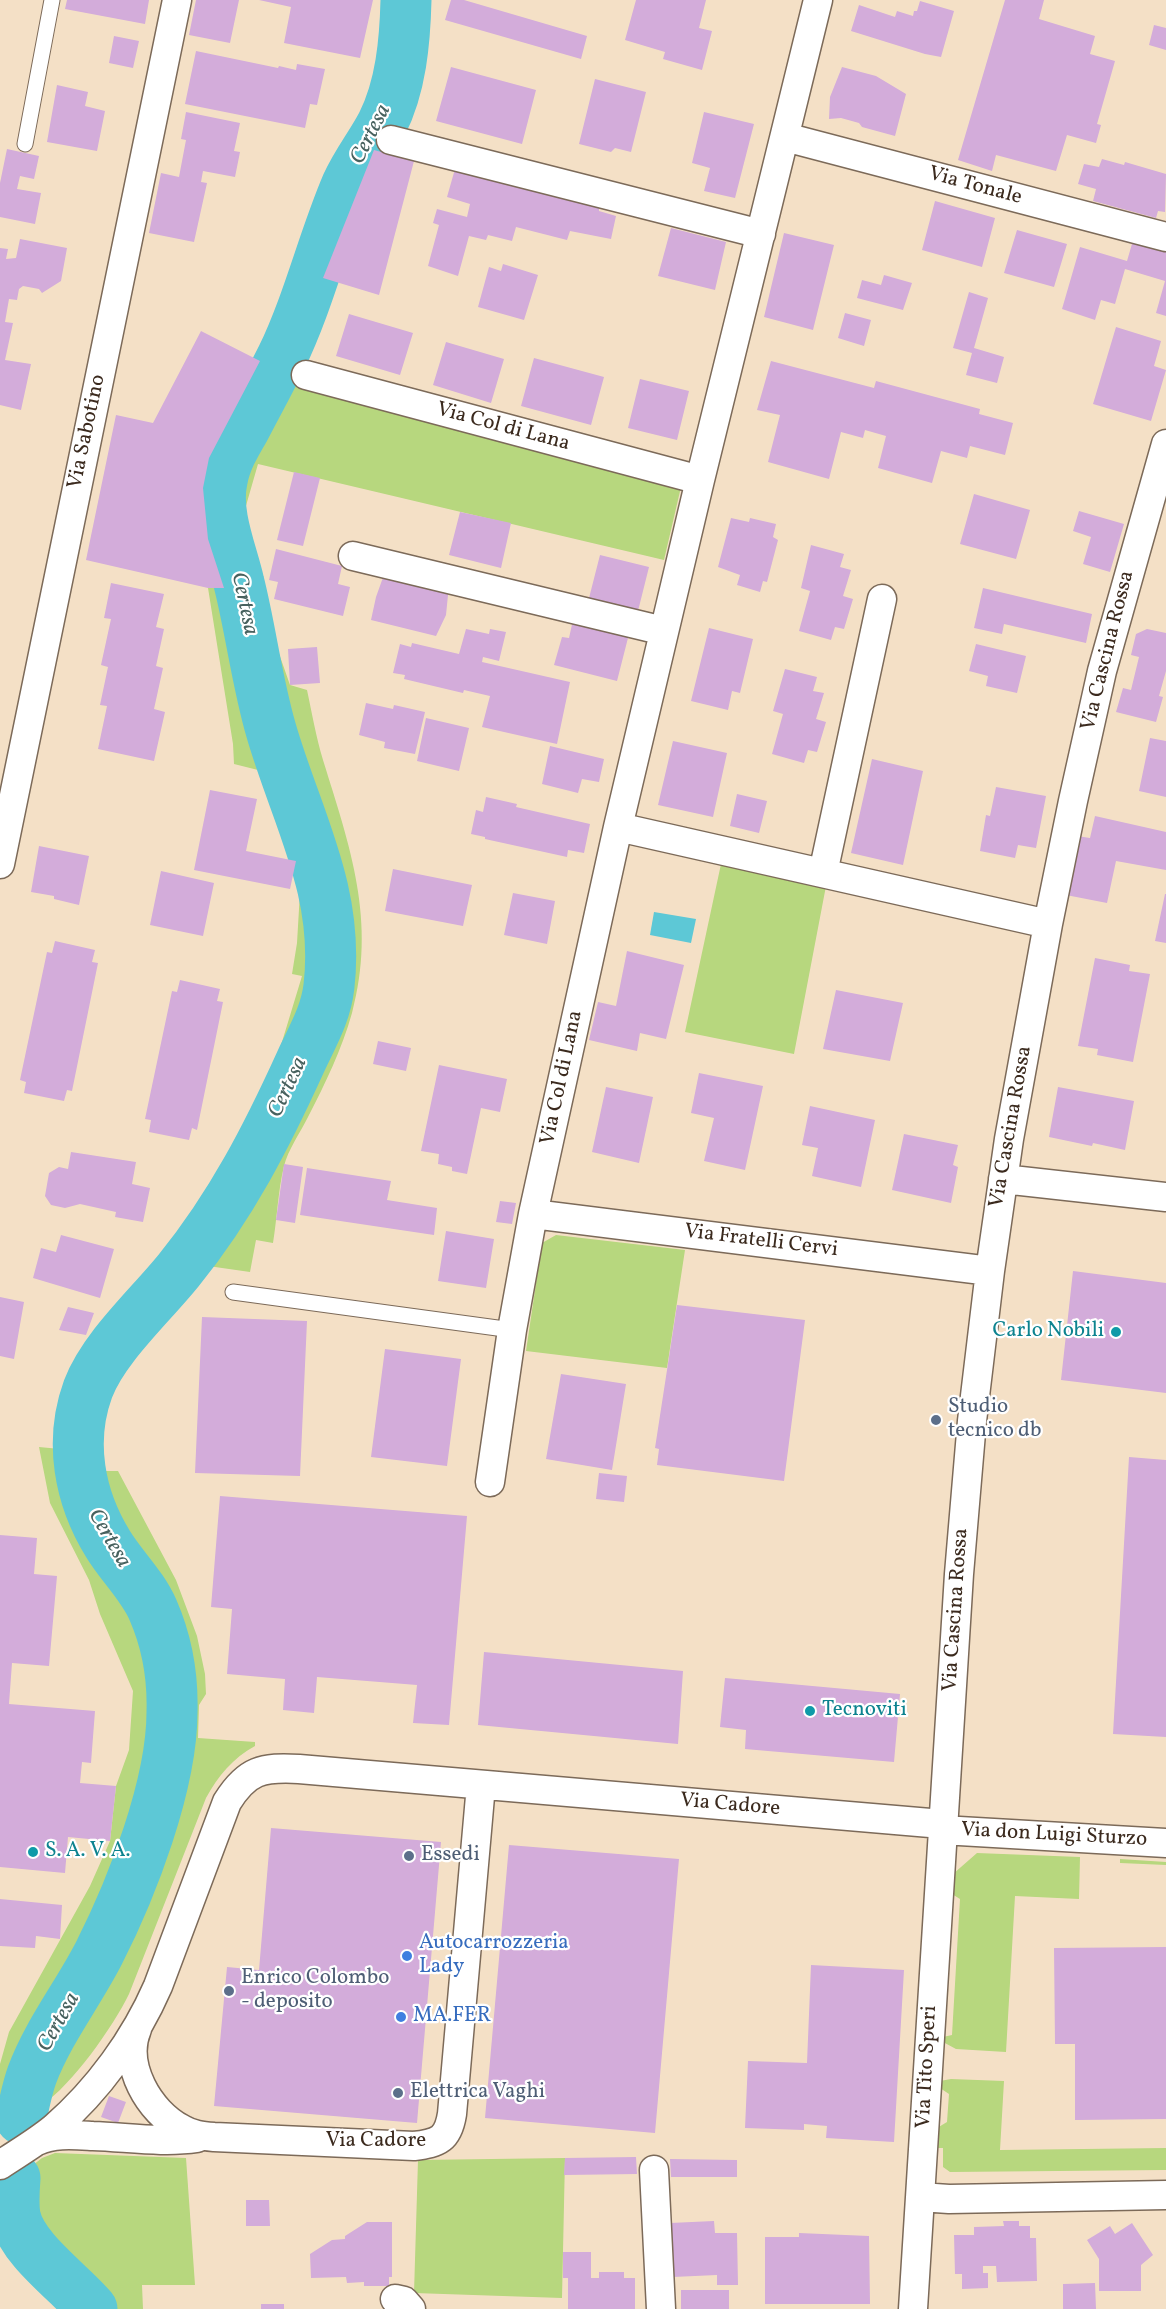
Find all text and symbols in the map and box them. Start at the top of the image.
water label: Certesa [346,101,398,169]
street label: Via Tonale [926,162,1024,212]
street label: Via Sabotino [64,372,112,492]
street label: Via Col di Lana [434,398,572,458]
street label: Via Cascina Rossa [1077,568,1141,734]
water label: Certesa [223,570,263,638]
street label: Via Col di Lana [536,1008,590,1148]
street label: Via Cascina Rossa [985,1044,1039,1210]
water label: Certesa [264,1054,314,1122]
street label: Via Fratelli Cervi [683,1220,839,1264]
place label: Carlo Nobili [992,1319,1104,1345]
marker: Carlo Nobili [1109,1325,1123,1339]
place label: Studio tecnico db [948,1395,1041,1445]
marker: Studio tecnico db [929,1413,943,1427]
water label: Certesa [81,1505,135,1573]
street label: Via Cascina Rossa [939,1527,975,1693]
place label: Tecnoviti [822,1698,907,1724]
marker: Tecnoviti [803,1704,817,1718]
street label: Via Cadore [679,1789,781,1823]
street label: Via don Luigi Sturzo [960,1819,1148,1853]
place label: S. A. V. A. [45,1839,130,1865]
place label: Essedi [421,1843,480,1869]
marker: S. A. V. A. [26,1845,40,1859]
marker: Essedi [402,1849,416,1863]
place label: Autocarrozzeria Lady [419,1931,569,1981]
marker: Autocarrozzeria Lady [400,1949,414,1963]
place label: Enrico Colombo - deposito [241,1966,389,2016]
marker: Enrico Colombo - deposito [222,1984,236,1998]
water label: Certesa [33,1989,87,2057]
place label: MA.FER [413,2004,491,2030]
street label: Via Tito Speri [912,2005,944,2129]
marker: MA.FER [394,2010,408,2024]
place label: Elettrica Vaghi [410,2080,545,2106]
marker: Elettrica Vaghi [391,2086,405,2100]
street label: Via Cadore [326,2129,426,2155]

